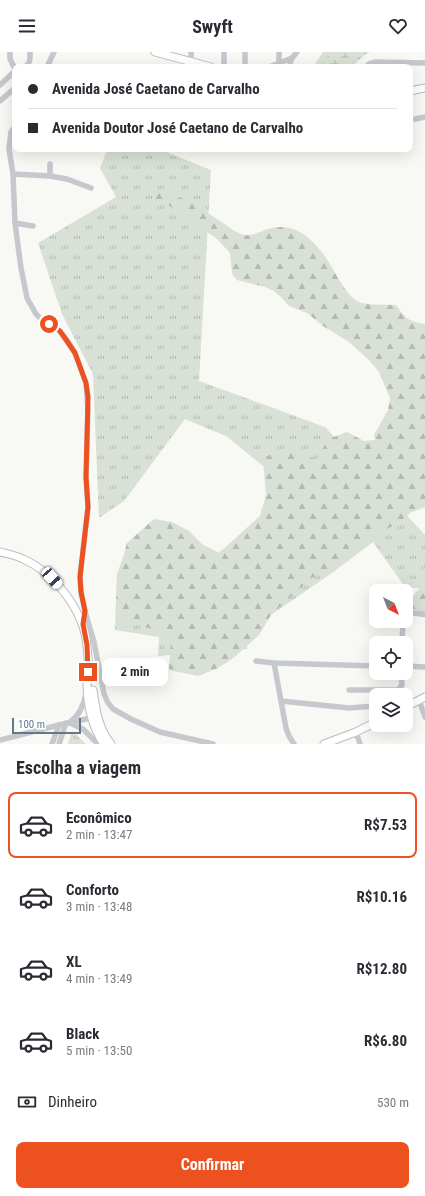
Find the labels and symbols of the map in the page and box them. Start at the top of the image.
route start [40,315,58,333]
car [40,565,64,591]
north arrow [369,584,413,628]
callout: 2 min [102,658,168,686]
route end [79,663,97,681]
scale bar [12,716,81,735]

